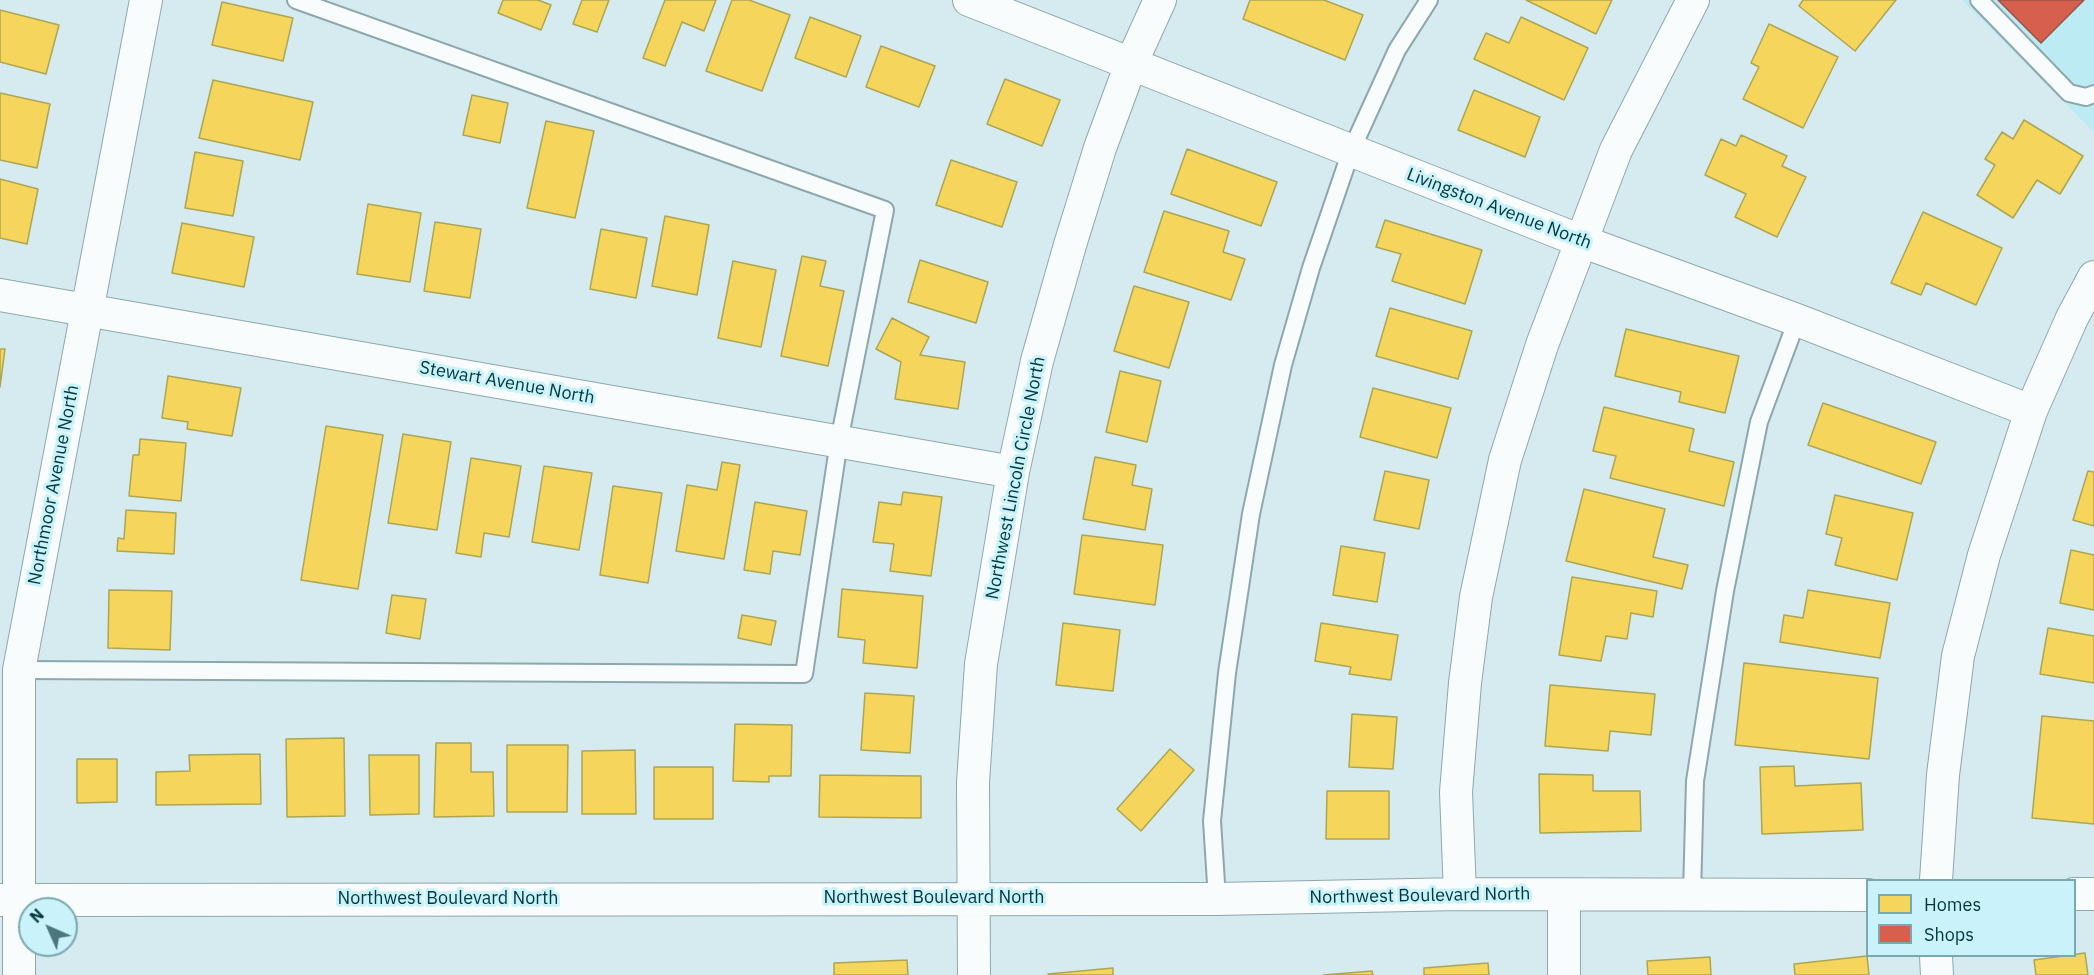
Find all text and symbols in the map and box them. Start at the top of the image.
street label: Livingston Avenue North [1403,164,1595,254]
street label: Northwest Lincoln Circle North [982,355,1050,601]
street label: Stewart Avenue North [418,357,596,409]
street label: Northmoor Avenue North [24,383,84,587]
legend [1866,879,2076,957]
street label: Northwest Boulevard North [1309,883,1531,909]
street label: Northwest Boulevard North [824,887,1044,909]
street label: Northwest Boulevard North [338,888,558,910]
text: Homes [1924,893,1981,916]
north arrow [18,897,78,957]
text: N [26,905,48,927]
text: Shops [1924,923,1974,946]

